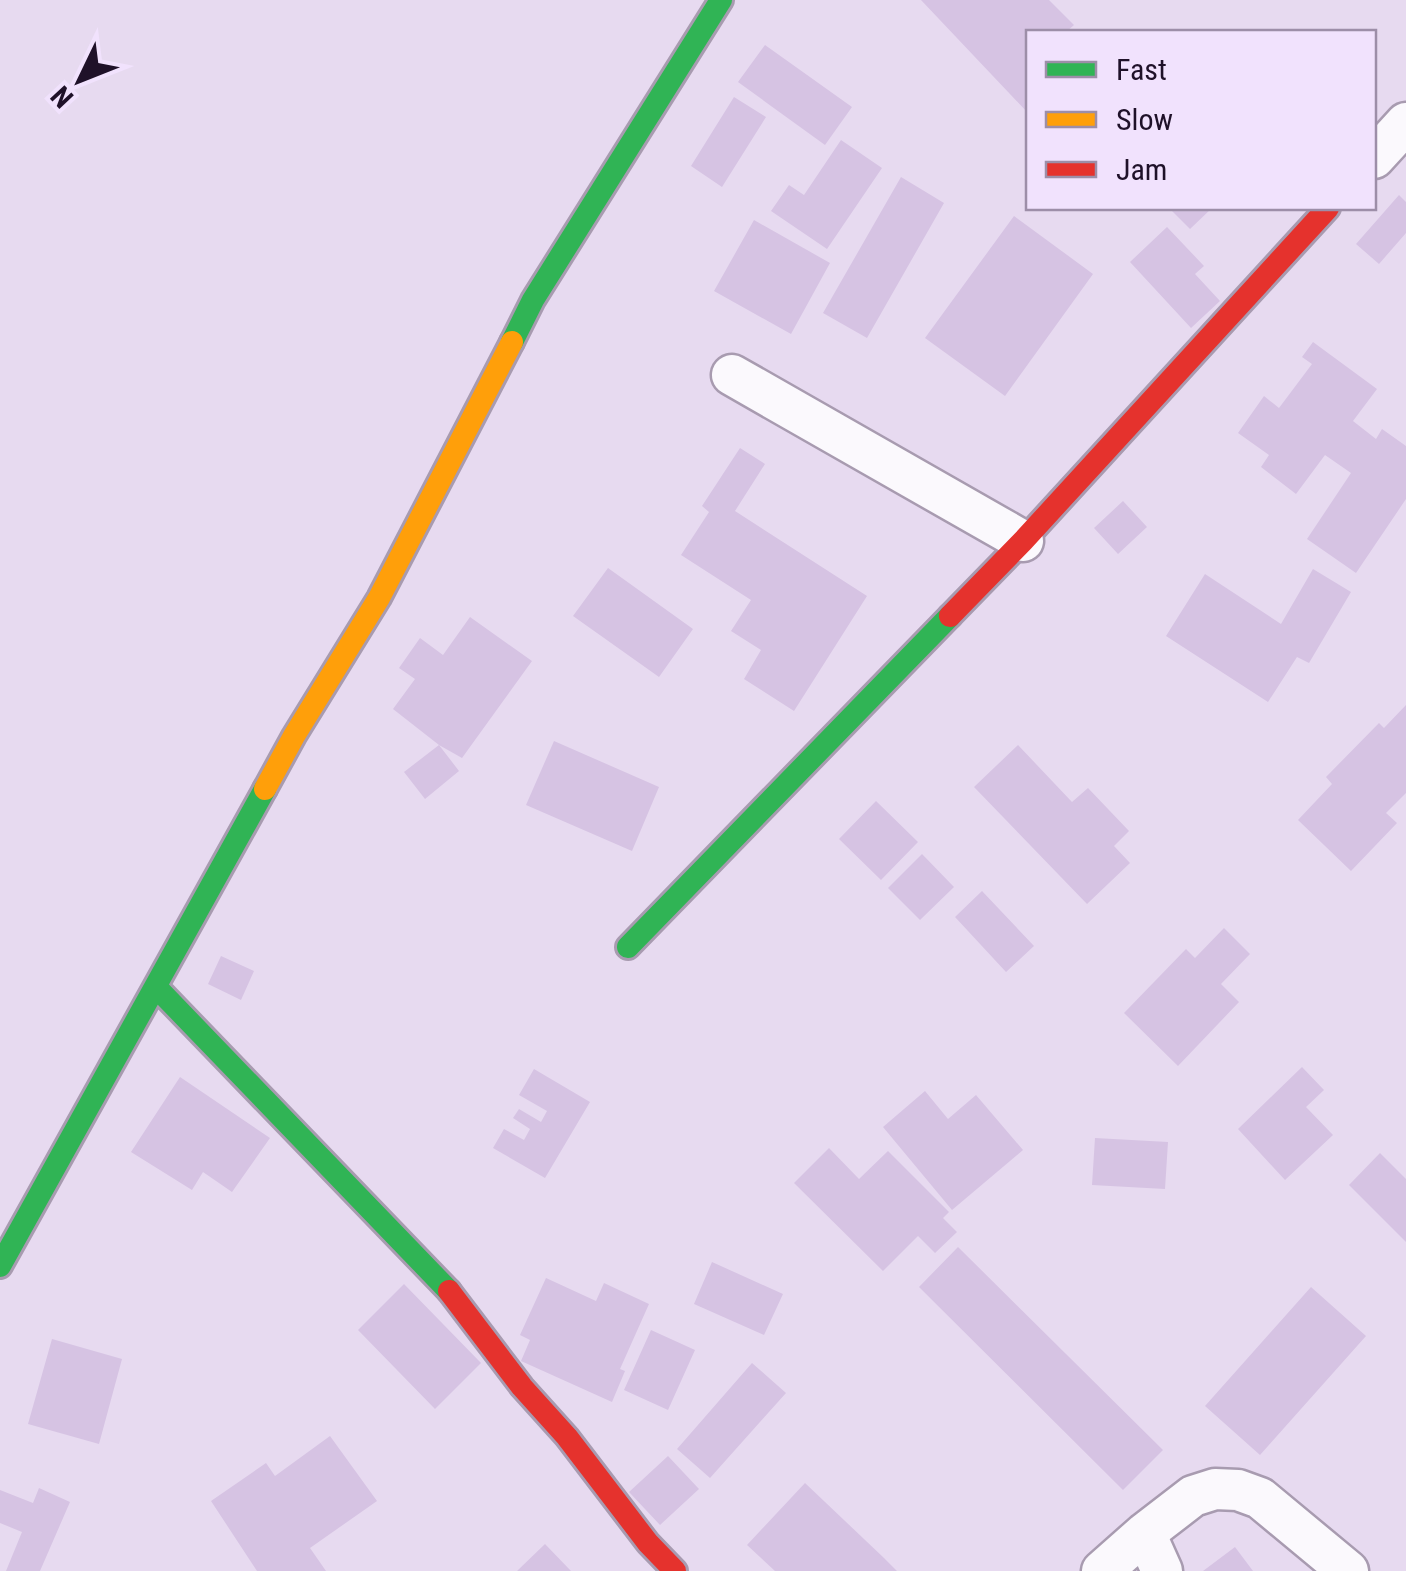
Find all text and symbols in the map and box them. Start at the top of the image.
north arrow [30,30,130,130]
legend [1026,30,1376,210]
text: Fast [1116,52,1167,87]
text: N [44,79,80,114]
text: Slow [1116,102,1173,137]
text: Jam [1116,152,1167,187]

